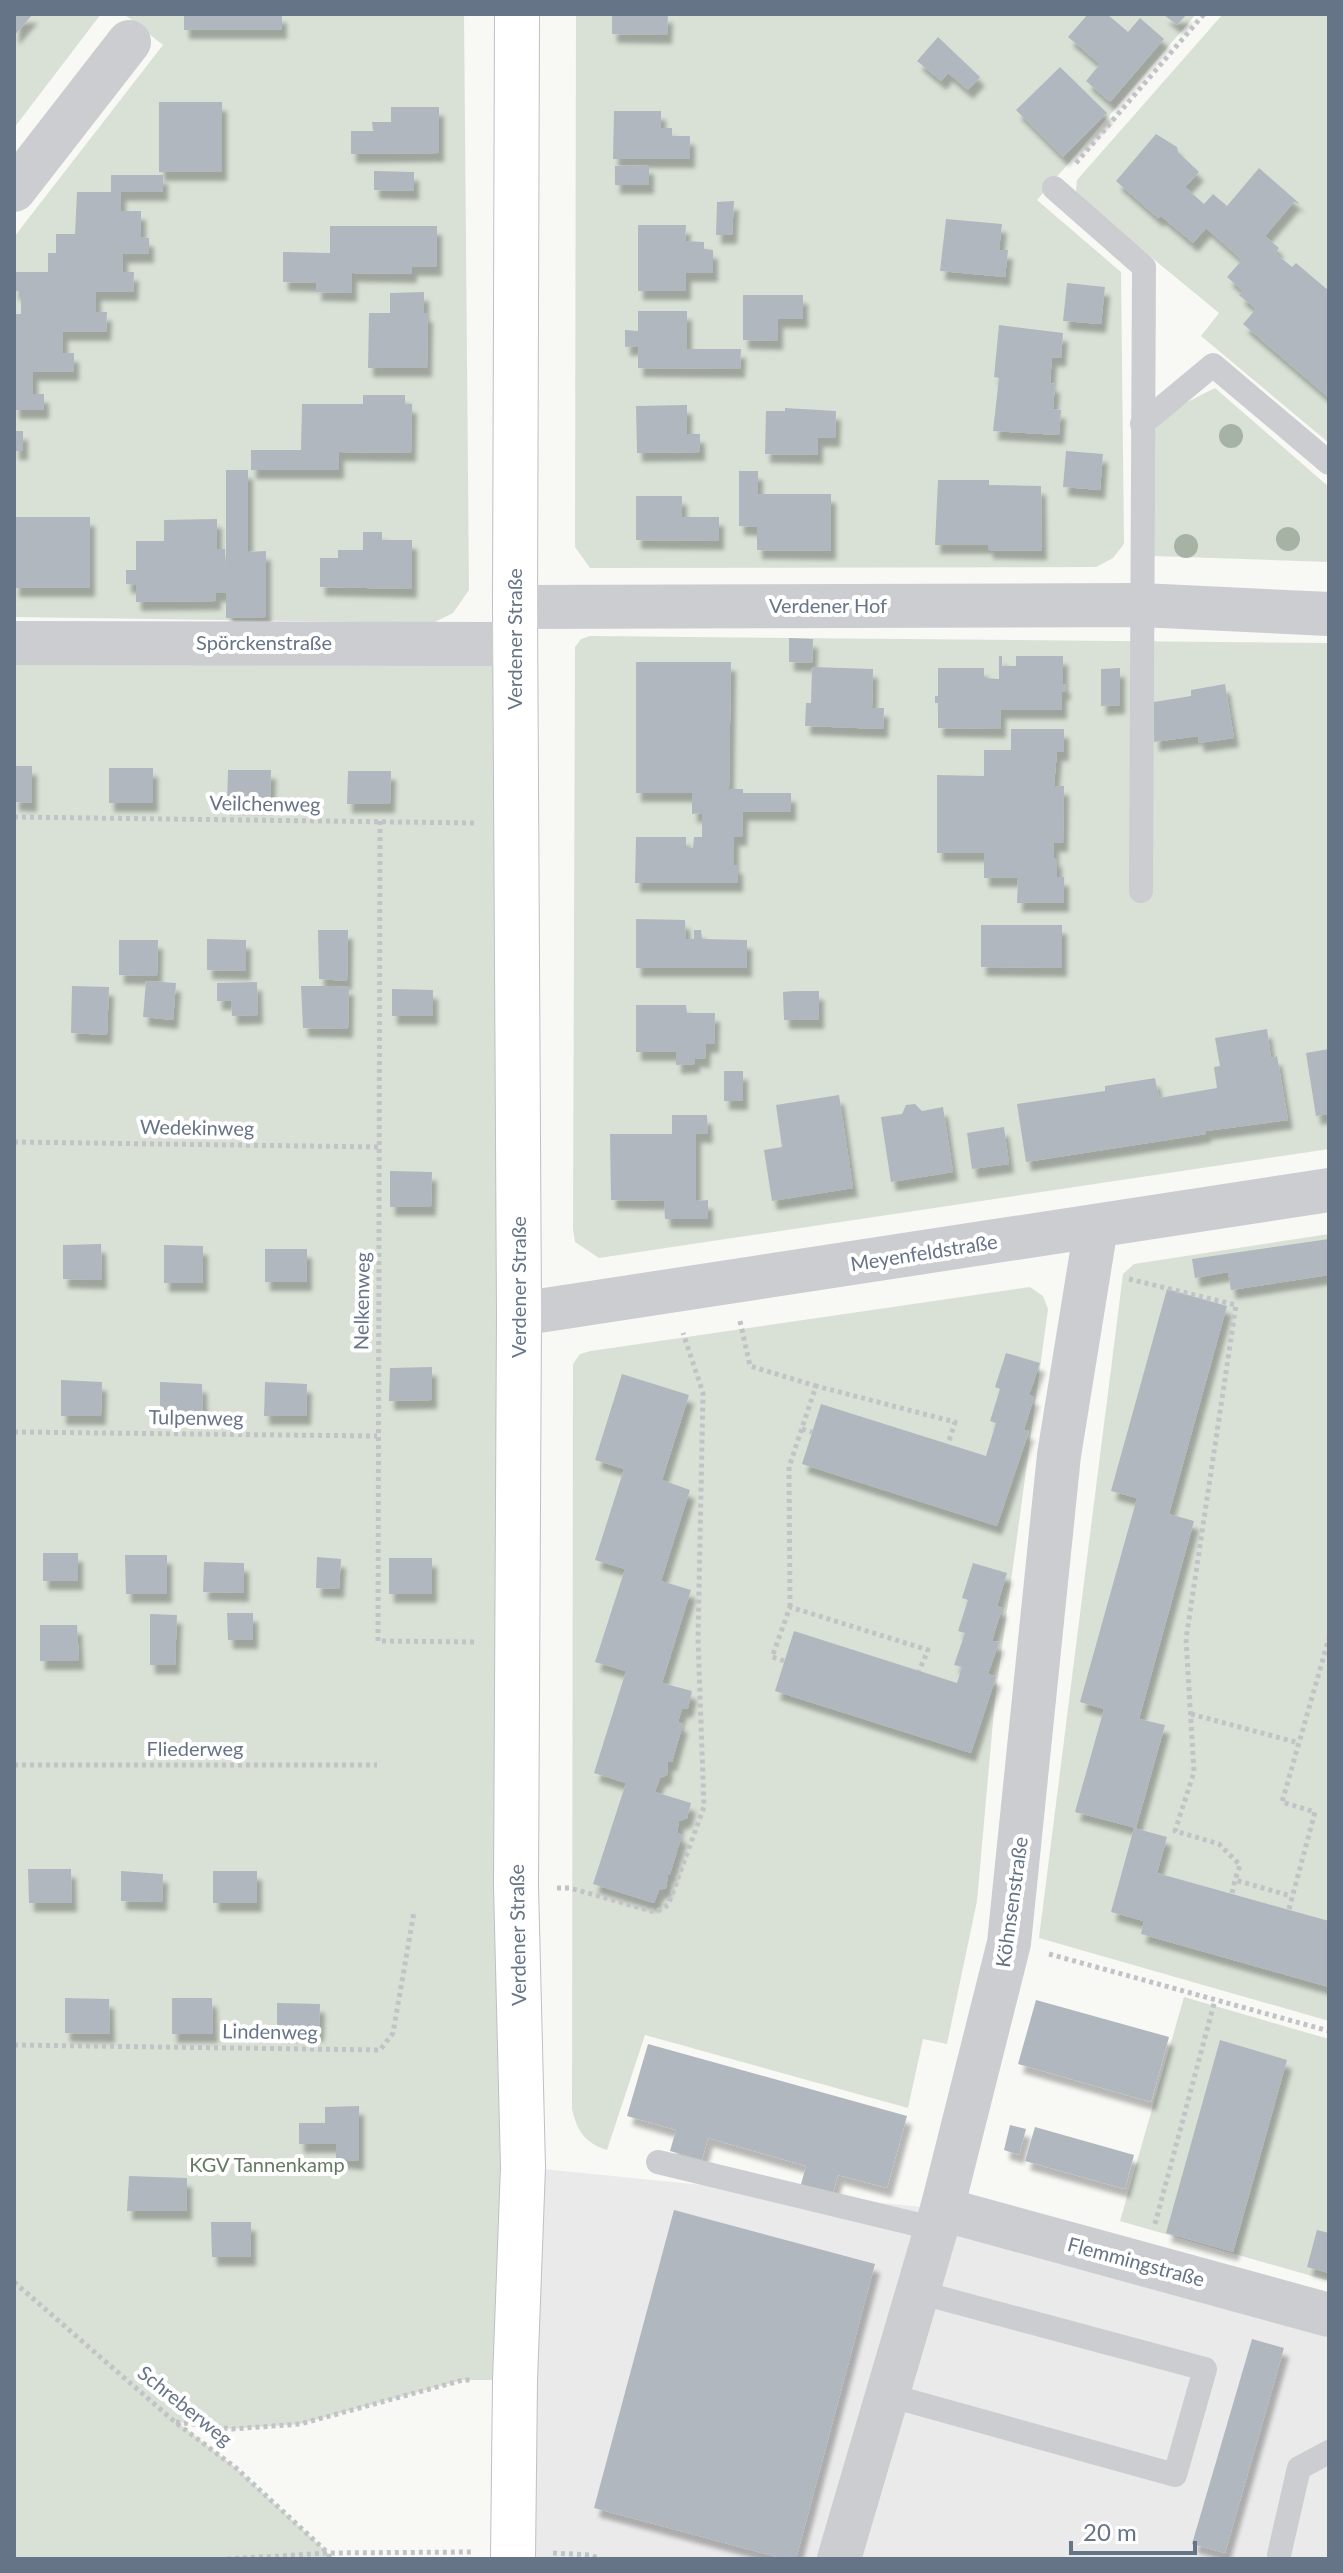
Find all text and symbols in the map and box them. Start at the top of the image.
street label: Verdener Straße [502,568,526,710]
street label: Verdener Hof [769,593,887,617]
street label: Spörckenstraße [196,630,332,654]
street label: Veilchenweg [209,790,321,816]
street label: Wedekinweg [140,1114,254,1140]
street label: Verdener Straße [506,1216,530,1358]
street label: Meyenfeldstraße [849,1229,999,1275]
street label: Nelkenweg [348,1252,374,1350]
street label: Tulpenweg [148,1404,244,1430]
street label: Fliederweg [147,1736,243,1760]
street label: Köhnsenstraße [990,1835,1032,1969]
street label: Verdener Straße [504,1864,530,2006]
street label: Lindenweg [222,2018,318,2044]
park label: KGV Tannenkamp [189,2152,345,2176]
street label: Flemmingstraße [1065,2231,1207,2291]
street label: Schreberweg [134,2360,238,2451]
scale bar [1071,2505,1195,2555]
text: 20 m [1083,2517,1137,2546]

